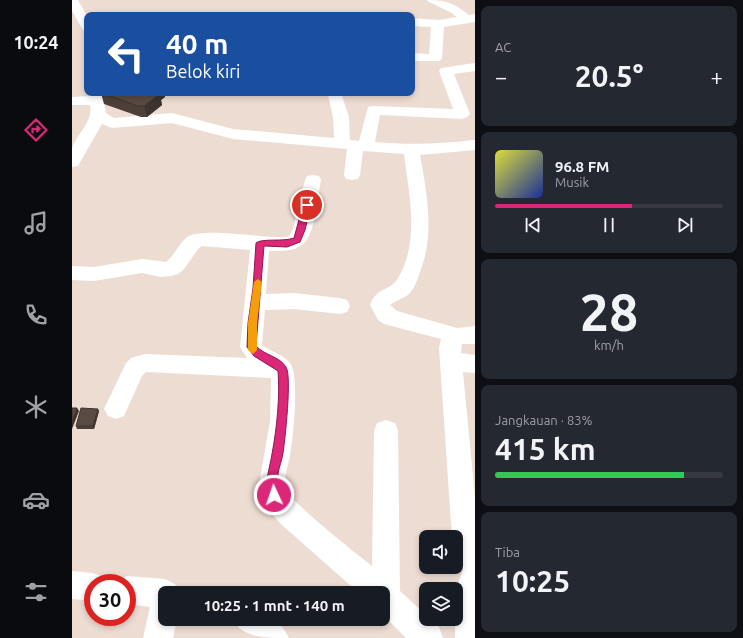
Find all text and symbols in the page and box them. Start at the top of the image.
icon: left [100,28,152,80]
text: 40 m [166,28,228,59]
text: 10:24 [13,32,59,52]
text: AC [495,40,511,54]
text: 20.5° [575,59,643,93]
text: Belok kiri [166,61,240,81]
text: − [495,64,507,89]
text: + [711,64,723,89]
icon: directions [22,116,50,144]
text: 96.8 FM [555,158,609,175]
text: Musik [555,175,589,189]
pin [290,188,324,222]
icon: arrive [296,194,318,216]
icon: music [22,209,50,237]
icon: previous [522,214,544,236]
icon: pause [598,214,620,236]
icon: next [674,214,696,236]
text: 28 [580,283,638,341]
icon: phone [22,301,50,329]
text: km/h [594,338,624,352]
icon: climate [22,393,50,421]
text: Jangkauan · 83% [495,413,593,427]
text: 415 km [495,432,596,466]
position arrow [253,474,295,516]
icon: car [22,486,50,514]
map controls [419,530,463,626]
button: sound [419,530,463,574]
text: Tiba [495,545,520,559]
text: 10:25 [495,564,570,598]
speed limit sign: 30 [84,574,136,626]
icon: filters [22,578,50,606]
button: layers [419,582,463,626]
text: 10:25 · 1 mnt · 140 m [203,597,345,614]

